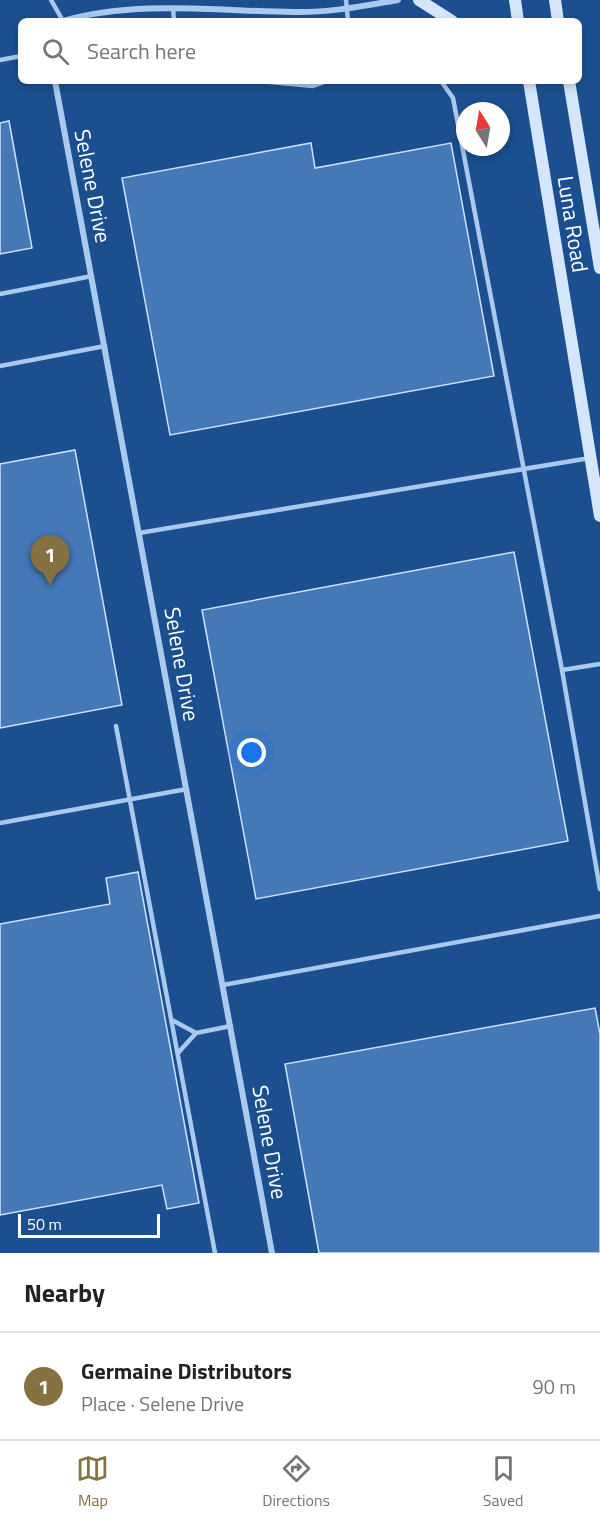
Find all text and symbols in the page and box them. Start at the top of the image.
search box [18,18,582,84]
text: Search here [87,34,196,68]
icon: search [39,35,72,68]
north arrow [456,102,510,156]
street label: Selene Drive [65,126,121,246]
street label: Luna Road [549,173,597,275]
pin: 1 [31,536,70,585]
street label: Selene Drive [155,604,209,724]
your location [237,738,266,767]
street label: Selene Drive [243,1082,297,1202]
scale bar [18,1211,160,1238]
text: 50 m [27,1212,62,1236]
text: Nearby [24,1273,105,1312]
text: Germaine Distributors [81,1354,292,1388]
text: 1 [38,1371,49,1402]
text: 90 m [532,1371,576,1402]
text: Place · Selene Drive [81,1388,244,1419]
tab: Map [76,1452,109,1512]
tab: Directions [262,1452,330,1512]
tab: Saved [483,1452,524,1512]

